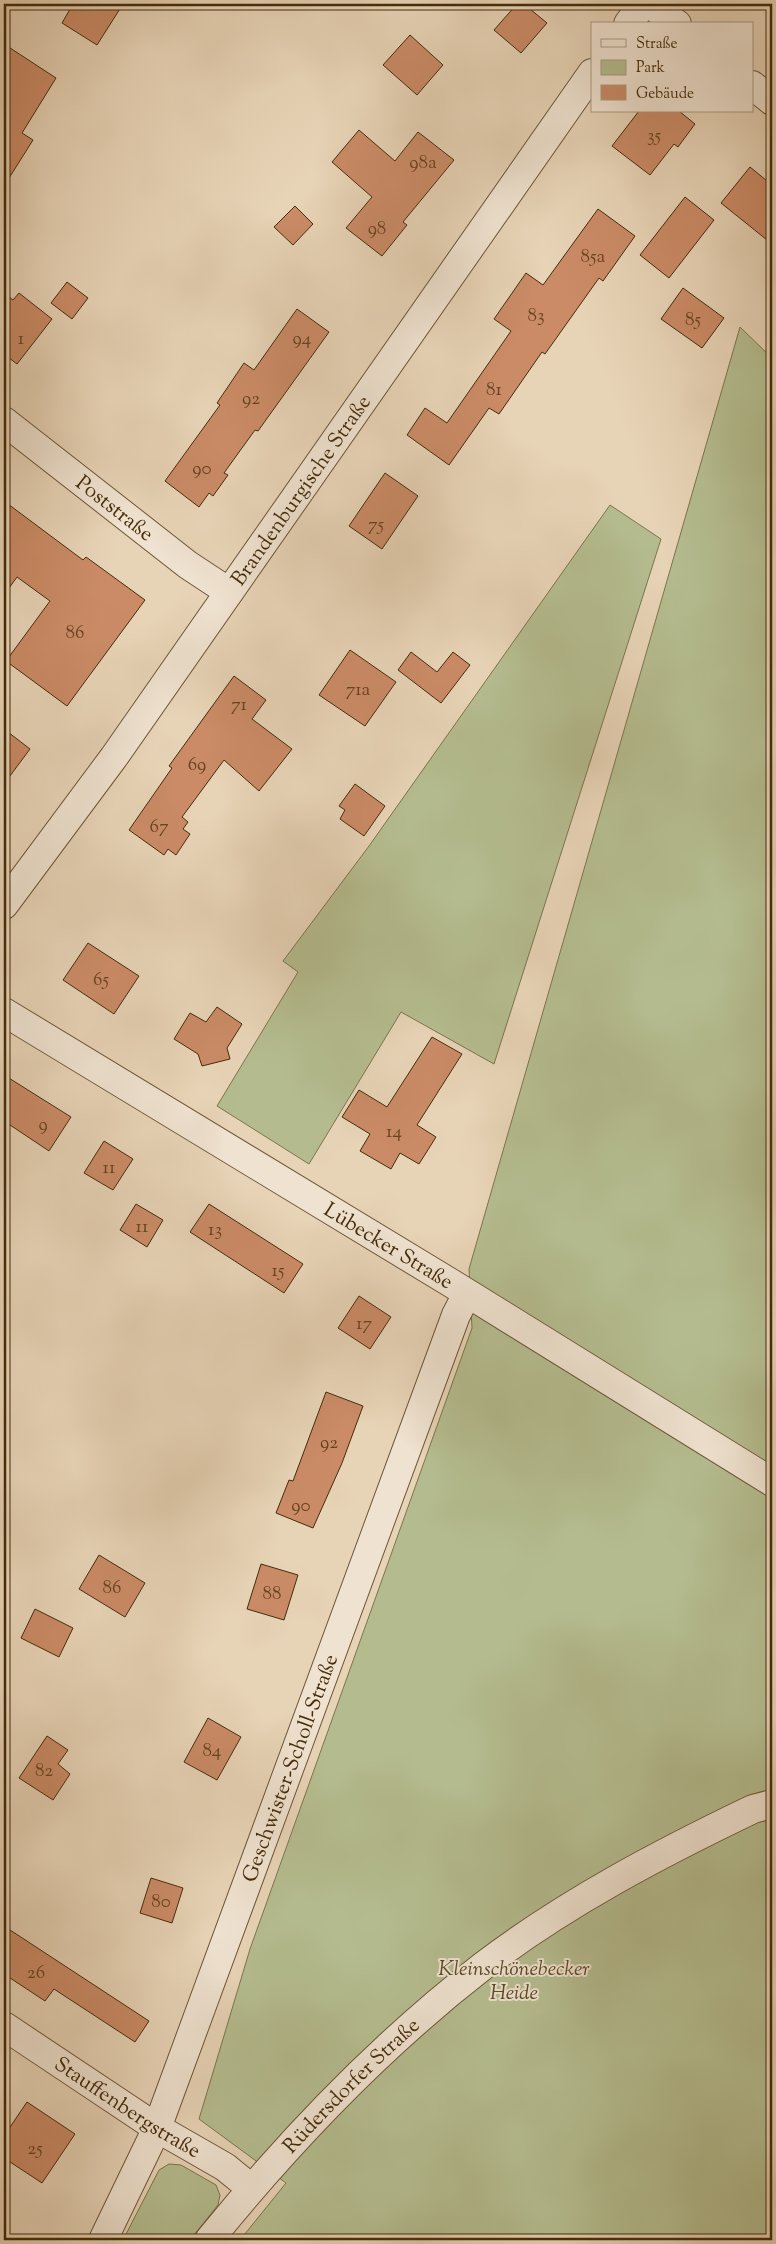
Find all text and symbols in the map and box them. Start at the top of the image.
legend [591,22,754,112]
text: Straße [636,34,678,55]
text: Park [636,58,665,79]
text: Gebäude [636,84,694,105]
house number: 35 [647,123,662,150]
house number: 98a [409,150,437,177]
house number: 98 [368,216,386,243]
house number: 85a [581,244,606,271]
house number: 83 [527,303,545,330]
house number: 85 [685,307,702,334]
house number: 1 [18,326,25,353]
house number: 94 [293,326,312,353]
house number: 81 [486,377,503,404]
house number: 92 [242,386,260,413]
street label: Brandenburgische Straße [225,390,379,593]
house number: 90 [192,456,212,483]
street label: Poststraße [68,469,159,550]
house number: 75 [368,512,385,539]
house number: 86 [66,620,84,647]
house number: 71a [346,677,371,704]
house number: 71 [231,692,248,719]
house number: 69 [188,752,206,779]
house number: 67 [150,814,169,841]
house number: 65 [93,967,109,994]
house number: 9 [38,1112,48,1139]
house number: 14 [386,1119,402,1146]
house number: 11 [103,1155,116,1182]
street label: Lübecker Straße [317,1196,458,1298]
house number: 11 [136,1214,149,1241]
house number: 13 [208,1217,222,1244]
house number: 15 [272,1258,285,1285]
house number: 17 [356,1311,372,1338]
house number: 92 [320,1430,338,1457]
house number: 90 [291,1493,311,1520]
house number: 86 [103,1575,121,1602]
house number: 88 [262,1581,282,1608]
street label: Geschwister-Scholl-Straße [236,1650,347,1887]
house number: 84 [203,1738,222,1765]
house number: 82 [35,1758,53,1785]
house number: 80 [151,1889,171,1916]
park label: Kleinschönebecker Heide [438,1955,590,2009]
house number: 26 [27,1960,45,1987]
street label: Rüdersdorfer Straße [277,2012,427,2161]
street label: Stauffenbergstraße [47,2050,206,2167]
house number: 25 [27,2136,43,2163]

